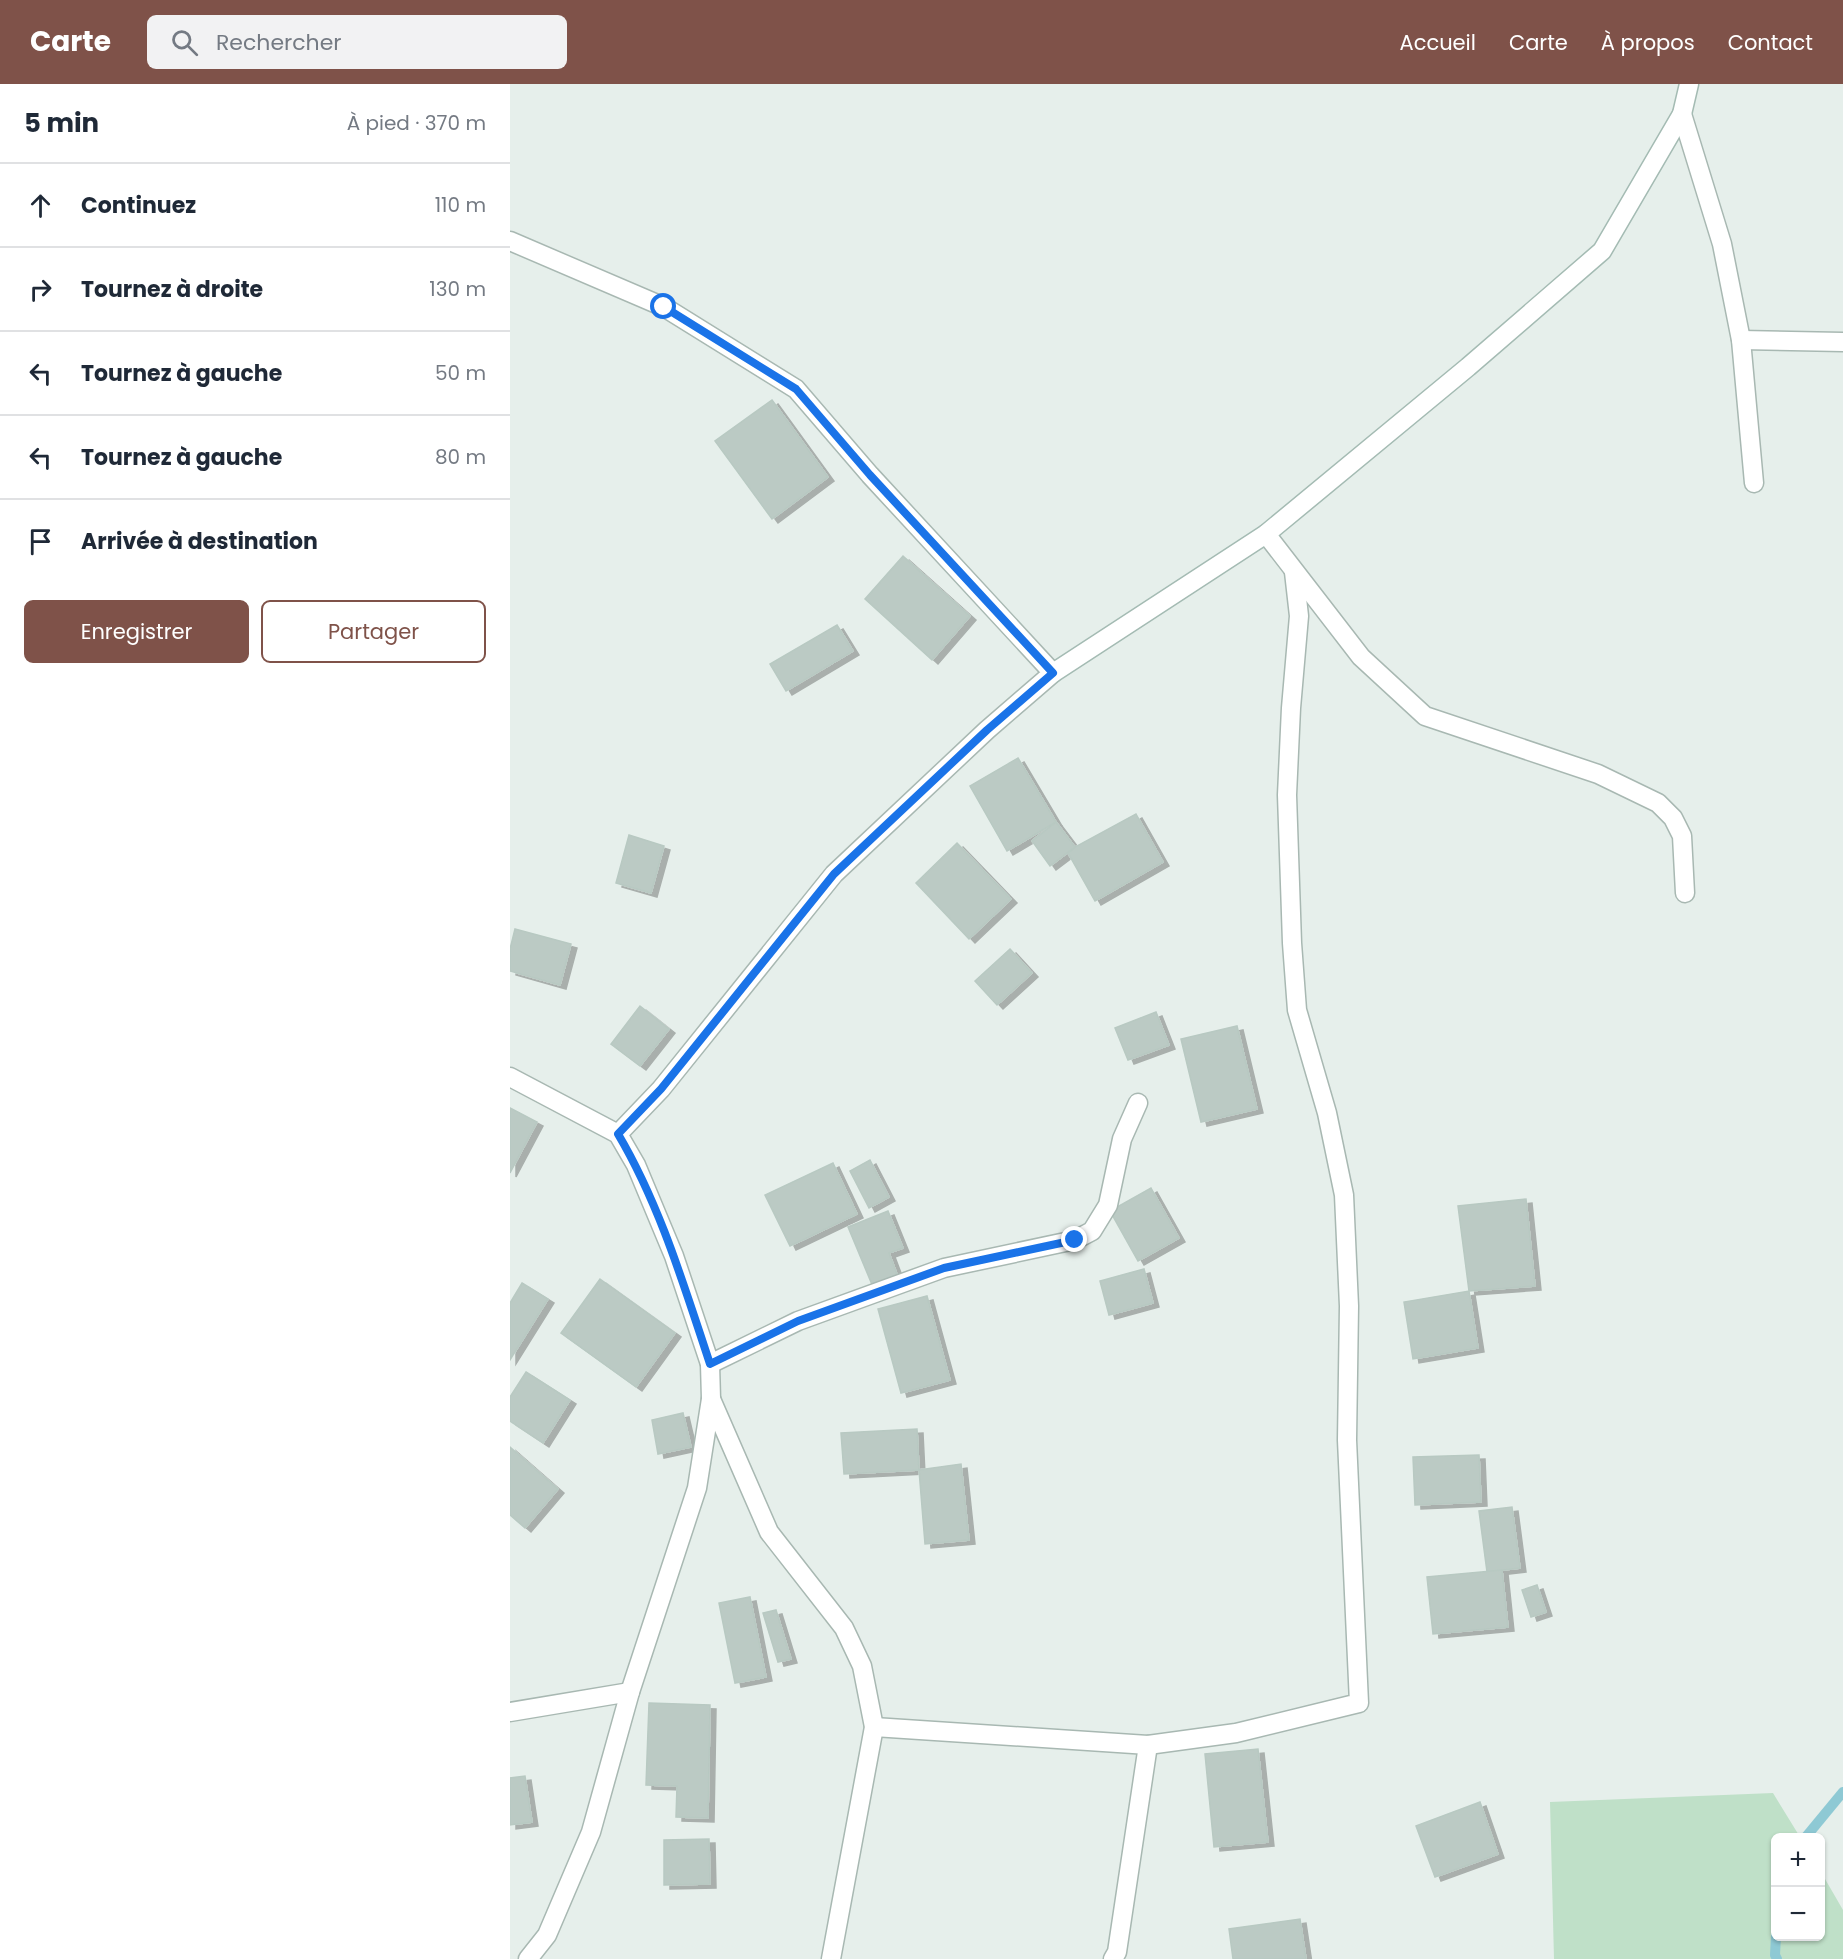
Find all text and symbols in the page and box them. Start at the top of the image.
search box [147,15,567,69]
text: Carte [30,22,111,61]
icon: search [168,26,201,59]
text: Rechercher [216,27,342,58]
text: Accueil [1399,28,1476,57]
text: Carte [1509,28,1568,57]
text: À propos [1601,28,1695,57]
text: Contact [1728,28,1813,57]
text: 5 min [24,105,99,141]
text: À pied · 370 m [347,109,486,137]
icon: ahead [24,189,57,222]
text: Continuez [81,190,196,221]
text: 110 m [435,191,486,219]
icon: right [24,273,57,306]
text: Tournez à droite [81,274,263,305]
text: 130 m [429,275,486,303]
route start [650,293,676,319]
icon: left [24,357,57,390]
text: Tournez à gauche [81,358,282,389]
text: 50 m [435,359,486,387]
icon: left [24,441,57,474]
text: Tournez à gauche [81,442,282,473]
text: 80 m [435,443,486,471]
icon: arrive [24,525,57,558]
text: Arrivée à destination [81,526,318,557]
button: Enregistrer [24,600,249,663]
button: Partager [261,600,486,663]
route end [1061,1226,1087,1252]
map controls [1771,1833,1825,1941]
button: + [1771,1833,1825,1887]
button: − [1771,1887,1825,1941]

